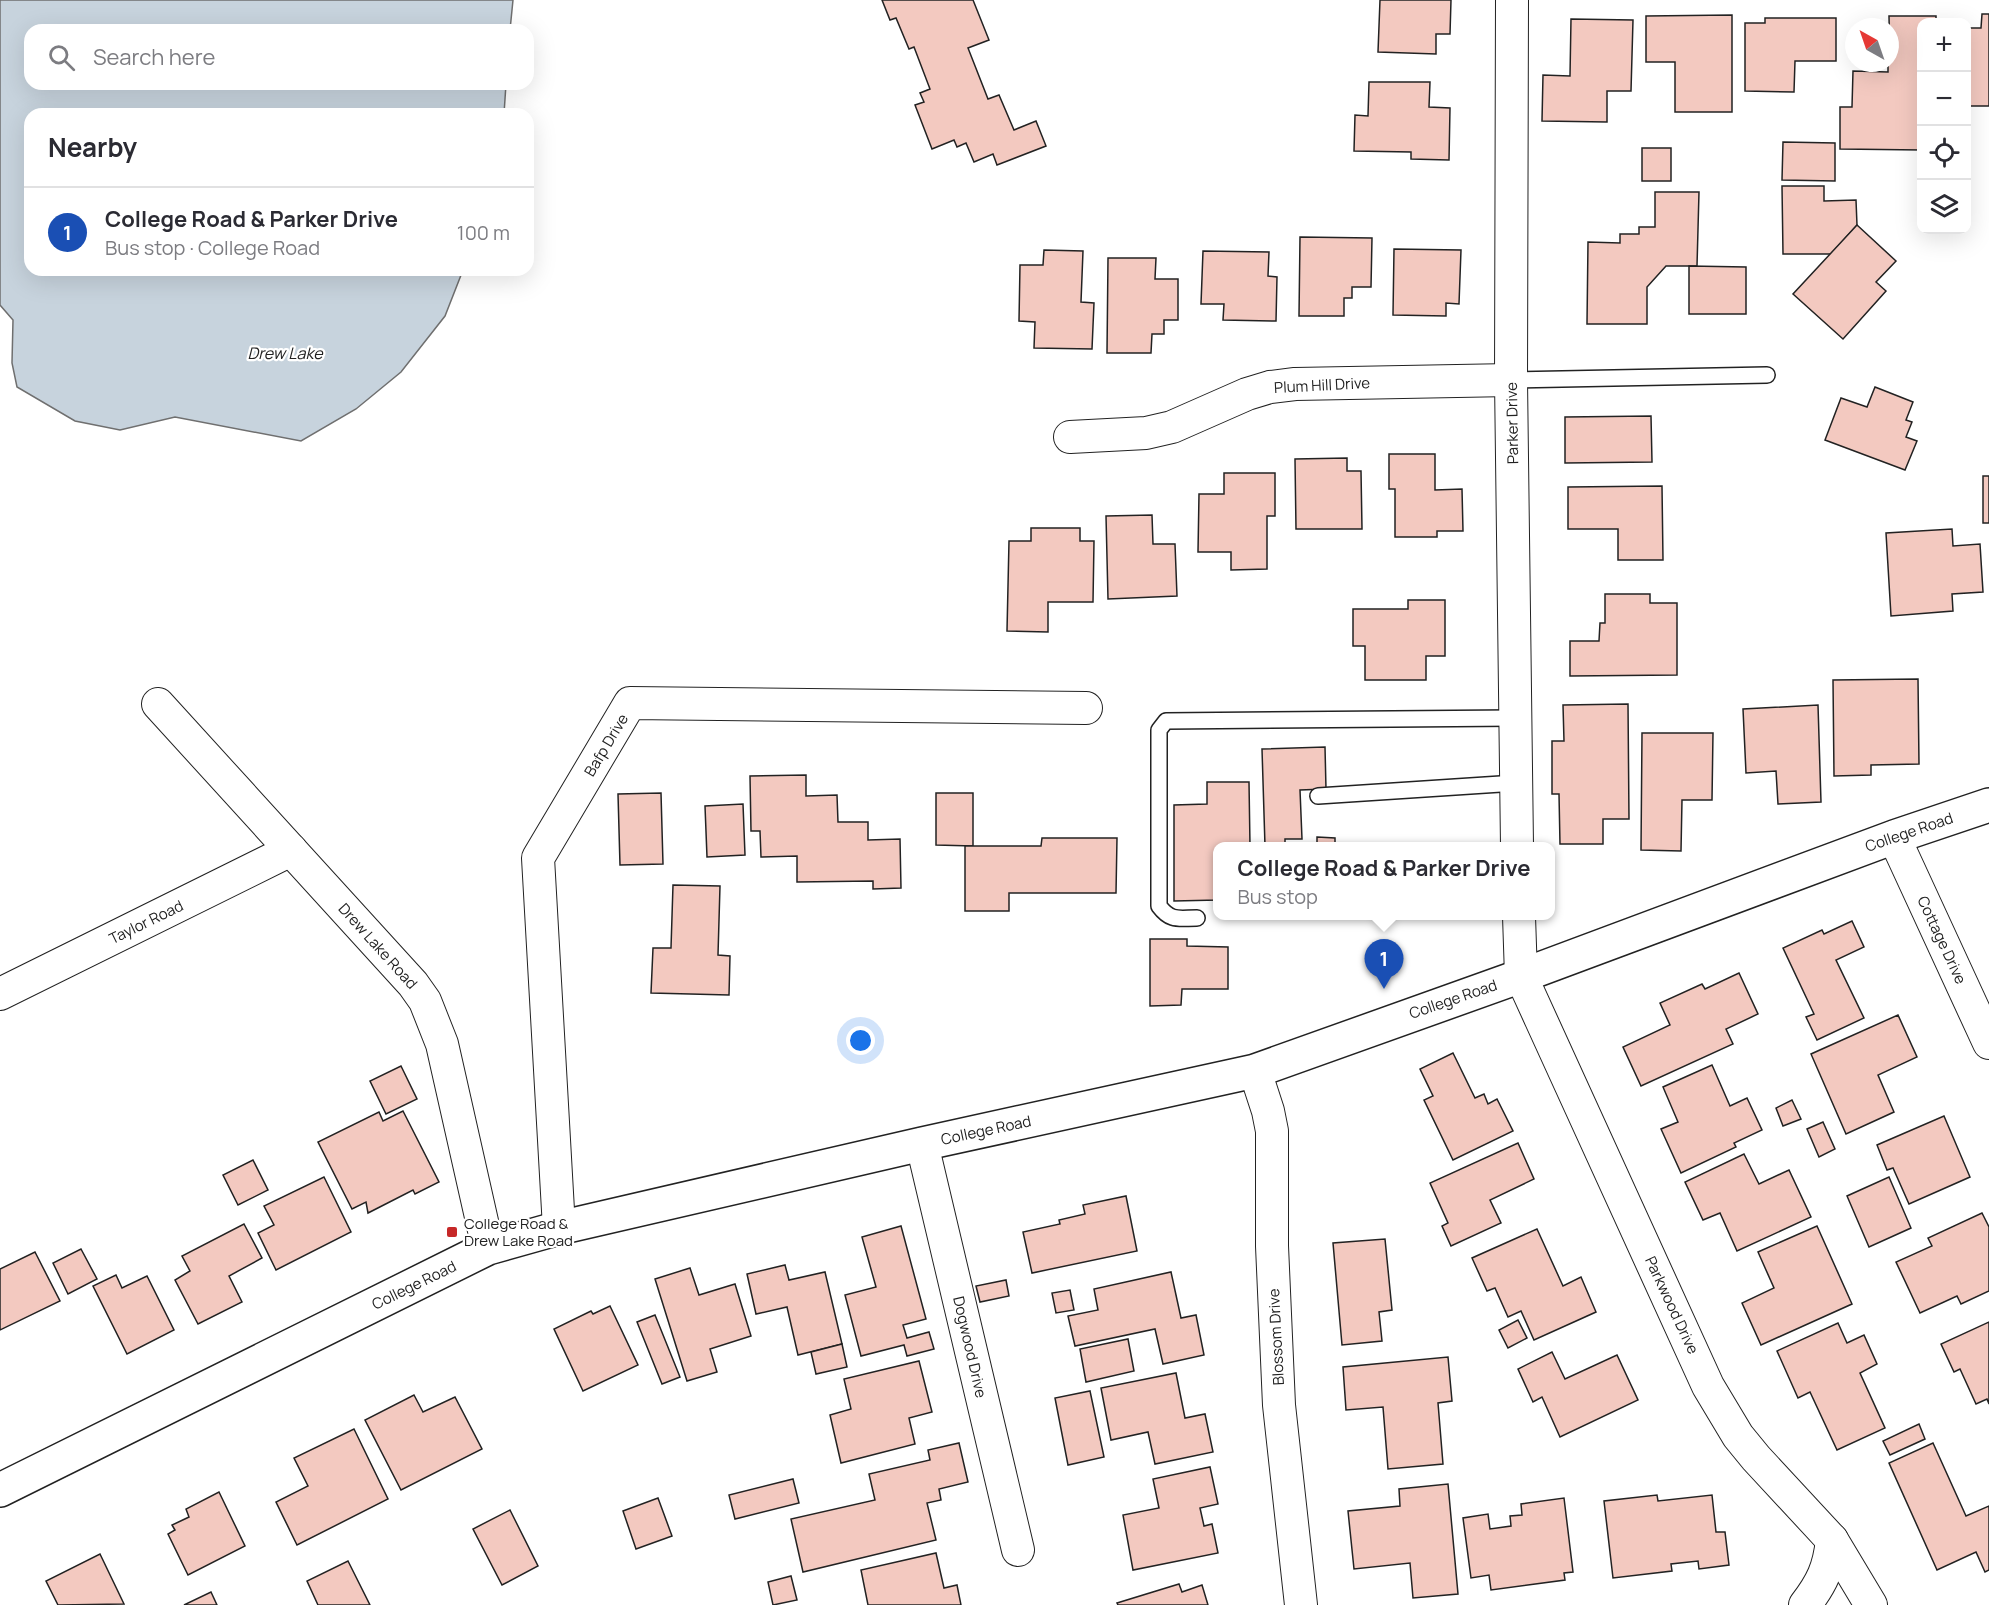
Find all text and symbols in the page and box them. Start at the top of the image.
north arrow [1845,18,1899,72]
map controls [1917,18,1971,234]
button: + [1917,18,1971,72]
search box [24,24,534,90]
icon: search [45,41,78,74]
text: Search here [93,42,215,72]
button: − [1917,72,1971,126]
button: locate [1917,126,1971,180]
text: Nearby [48,129,137,165]
button: layers [1917,180,1971,234]
text: College Road & Parker Drive [105,204,398,234]
text: 1 [63,219,72,246]
text: 100 m [457,219,510,246]
text: Bus stop · College Road [105,234,320,261]
water label: Drew Lake [247,342,324,364]
street label: Plum Hill Drive [1273,372,1371,398]
street label: Parker Drive [1501,382,1523,464]
street label: Bafp Drive [579,709,633,780]
street label: College Road [1862,807,1956,857]
popup [1213,842,1555,920]
text: College Road & Parker Drive [1237,853,1531,883]
text: Bus stop [1237,883,1318,910]
street label: Cottage Drive [1912,893,1972,988]
street label: Taylor Road [105,895,187,949]
street label: Drew Lake Road [334,899,422,993]
pin: 1 [1364,940,1404,989]
street label: College Road [1406,974,1500,1024]
your location [846,1026,875,1055]
street label: College Road [939,1110,1033,1150]
place label: College Road & Drew Lake Road [464,1213,573,1251]
marker: College Road & Drew Lake Road [445,1225,459,1239]
street label: Parkwood Drive [1640,1253,1704,1358]
street label: College Road [368,1255,460,1315]
street label: Blossom Drive [1263,1288,1289,1386]
street label: Dogwood Drive [948,1294,992,1400]

